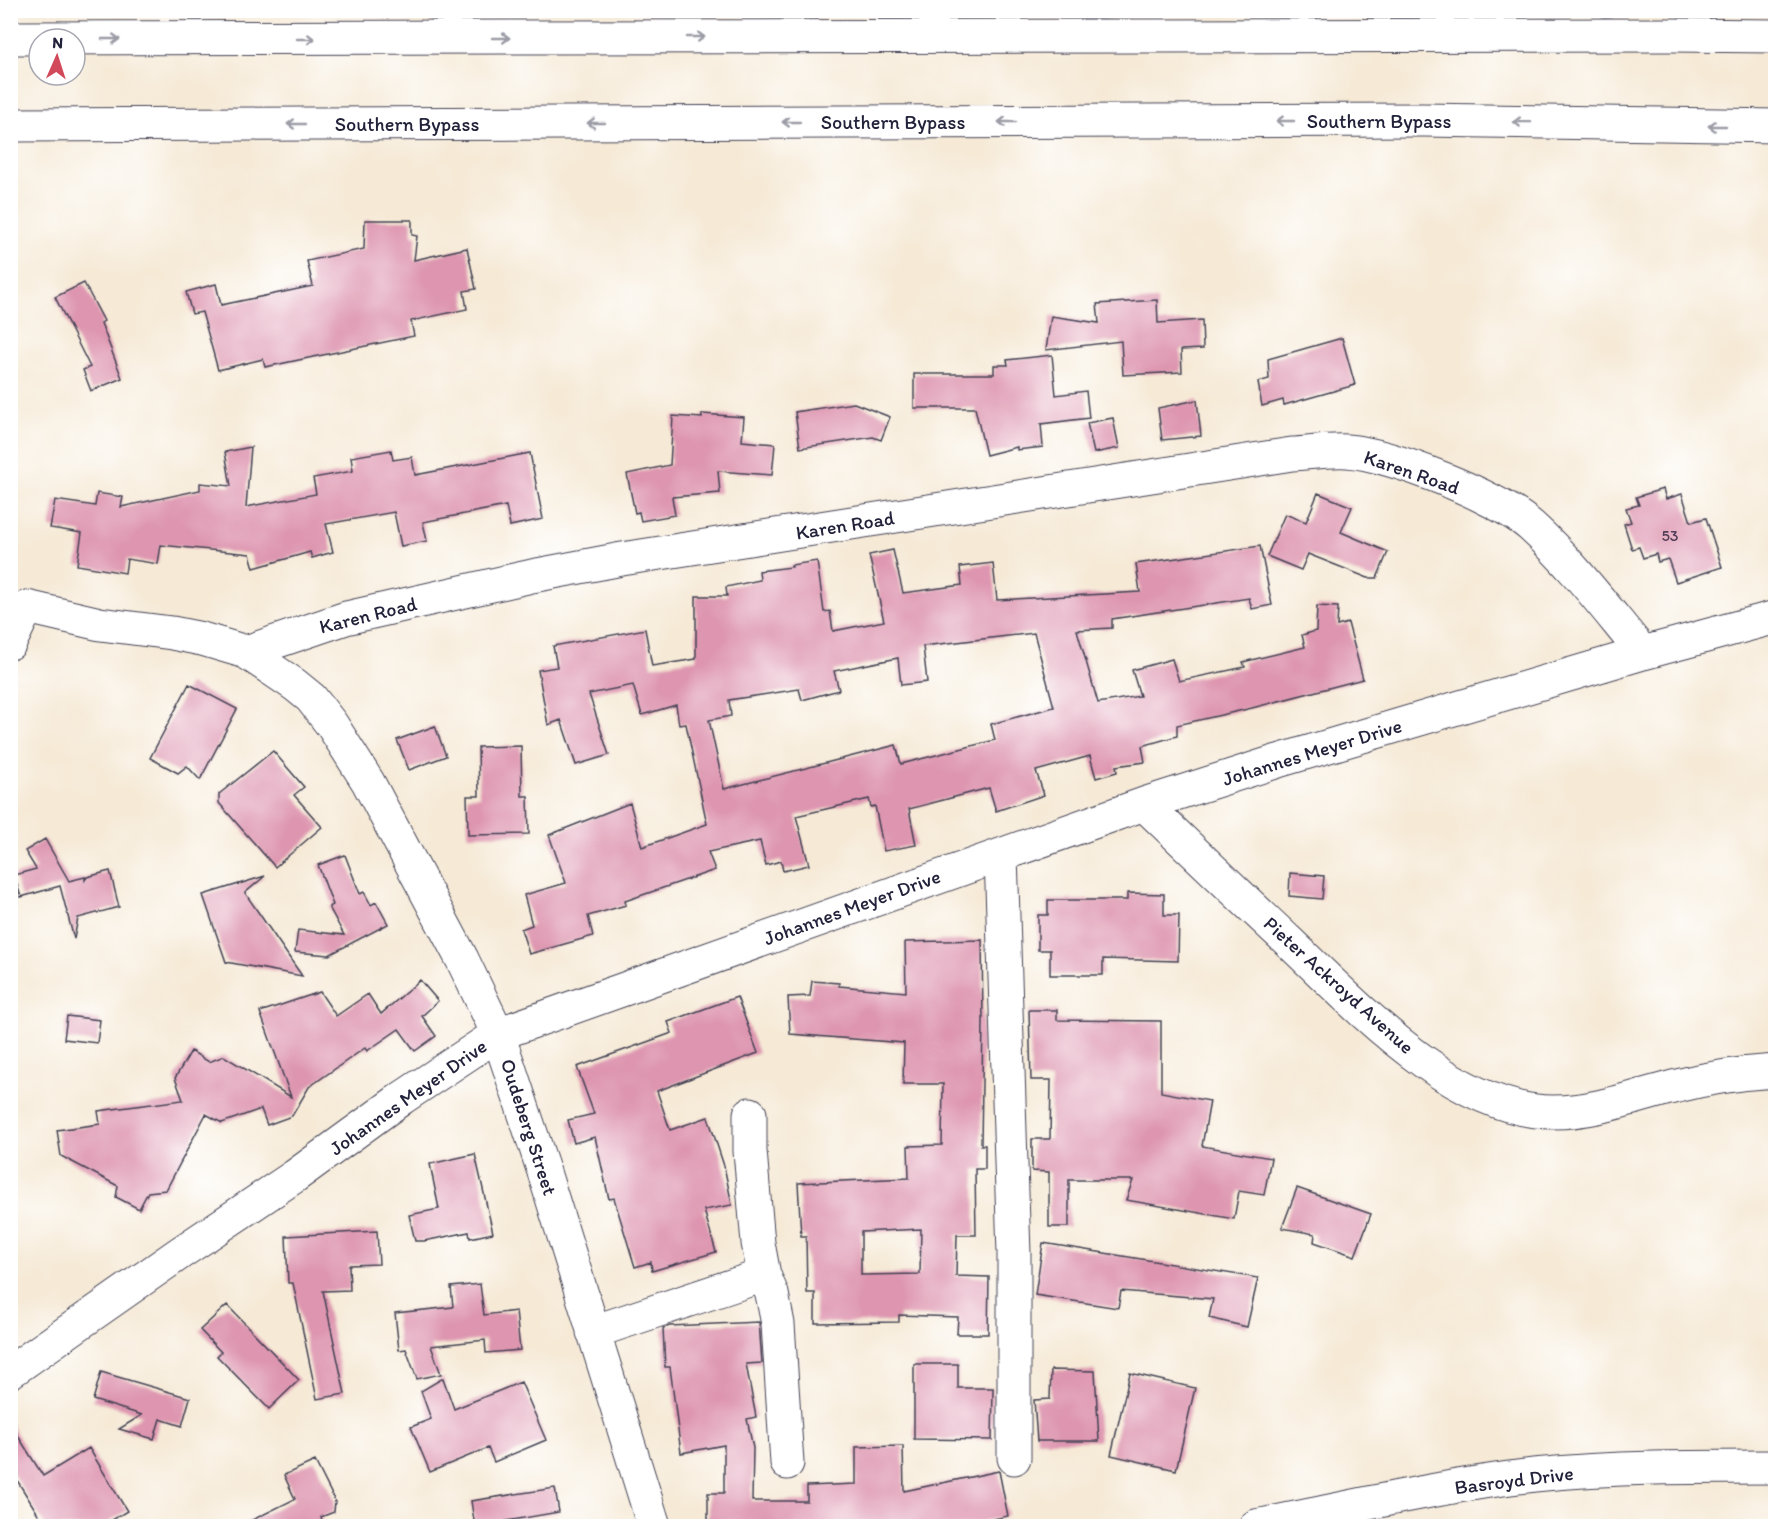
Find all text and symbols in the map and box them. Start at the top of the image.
north arrow [27,27,87,87]
one-way arrow [685,31,705,43]
one-way arrow [490,32,510,44]
text: N [52,33,64,52]
one-way arrow [100,33,120,45]
one-way arrow [295,33,315,45]
street label: Southern Bypass [1307,109,1451,133]
street label: Southern Bypass [821,110,965,134]
street label: Southern Bypass [335,112,479,136]
one-way arrow [1276,115,1296,127]
one-way arrow [781,116,801,128]
one-way arrow [997,116,1017,128]
one-way arrow [1513,116,1533,128]
one-way arrow [586,117,606,129]
one-way arrow [286,118,306,130]
one-way arrow [1708,120,1728,132]
street label: Karen Road [1361,444,1463,500]
street label: Karen Road [794,505,896,545]
house number: 53 [1661,526,1679,545]
street label: Karen Road [317,591,419,639]
street label: Johannes Meyer Drive [1219,713,1405,791]
street label: Johannes Meyer Drive [760,864,944,950]
street label: Pieter Ackroyd Avenue [1259,911,1419,1059]
street label: Johannes Meyer Drive [325,1034,491,1160]
street label: Oudeberg Street [496,1056,562,1198]
street label: Basroyd Drive [1453,1461,1575,1499]

